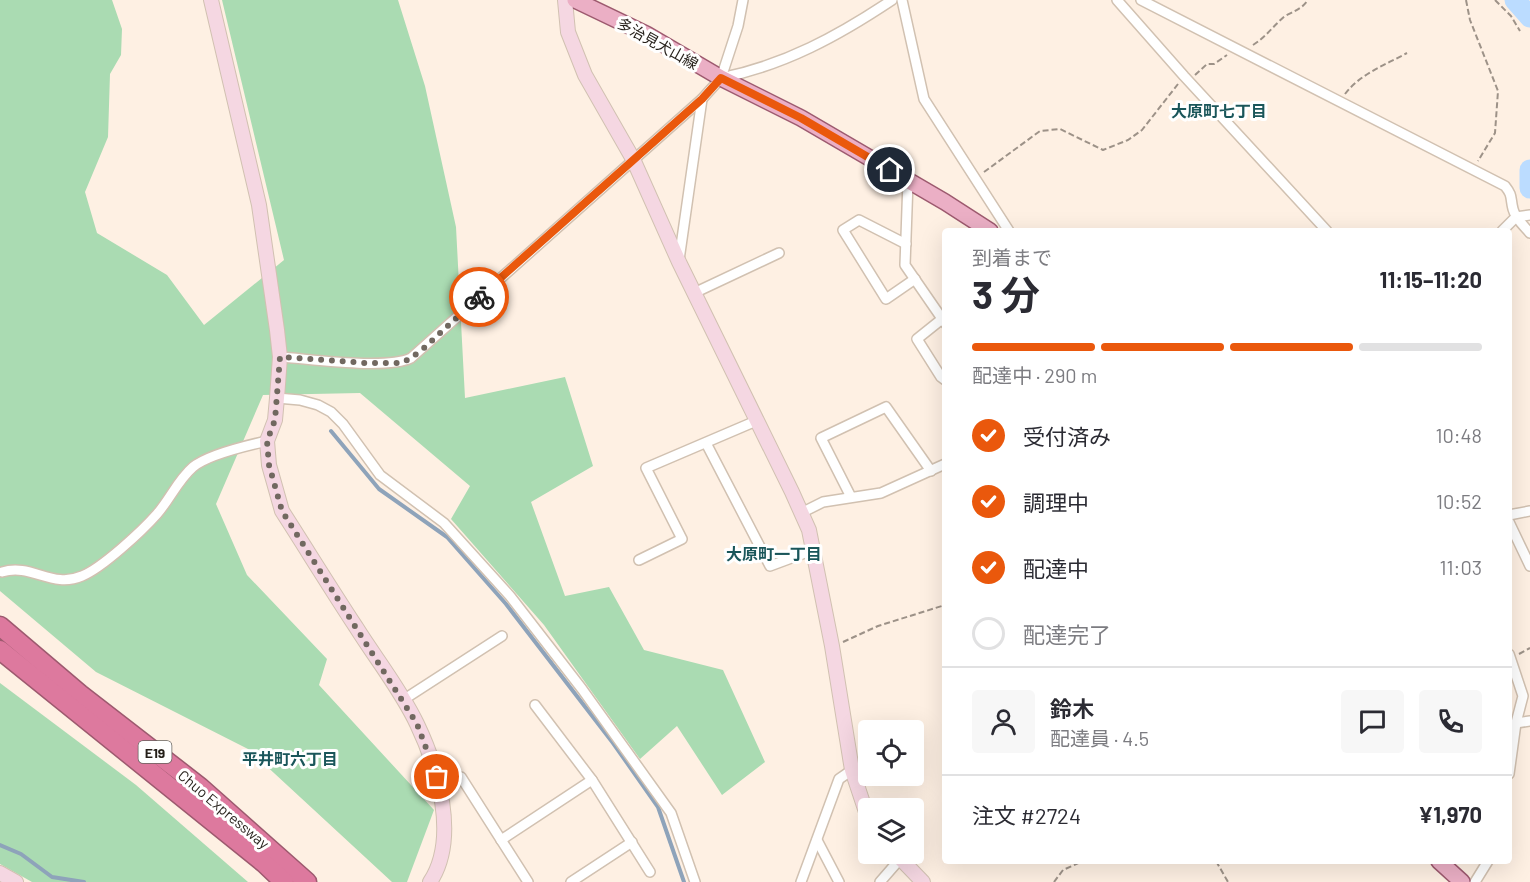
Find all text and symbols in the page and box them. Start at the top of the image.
street label: 多治見犬山線 [614,13,702,73]
district label: 大原町七丁目 [1171,101,1267,120]
pin [864,144,915,195]
icon: home [873,153,906,186]
text: 到着まで [972,245,1052,269]
text: 11:15–11:20 [1380,266,1482,292]
courier [449,267,509,327]
text: 3 分 [972,270,1040,317]
icon: bike [463,281,496,314]
text: 配達中 · 290 m [972,363,1097,387]
icon: check [972,419,1005,452]
text: 受付済み [1023,423,1111,449]
text: 10:48 [1435,423,1482,447]
icon: check [972,485,1005,518]
text: 調理中 [1023,489,1089,515]
text: 10:52 [1436,489,1482,513]
district label: 大原町一丁目 [726,544,822,563]
icon: check [972,551,1005,584]
text: 配達中 [1023,555,1089,581]
text: 11:03 [1440,555,1482,579]
text: 配達完了 [1023,621,1111,647]
button: person [972,690,1035,753]
button: chat [1341,690,1404,753]
button: phone [1419,690,1482,753]
text: 鈴木 [1050,695,1094,721]
map controls [858,720,924,864]
button: locate [858,720,924,786]
text: 配達員 · 4.5 [1050,726,1149,750]
road number: E19 [138,741,172,763]
district label: 平井町六丁目 [242,749,338,768]
pin [411,751,462,802]
icon: bag [420,760,453,793]
street label: Chuo Expressway [175,766,273,852]
button: layers [858,798,924,864]
text: ¥1,970 [1418,801,1482,827]
text: 注文 #2724 [972,802,1081,828]

